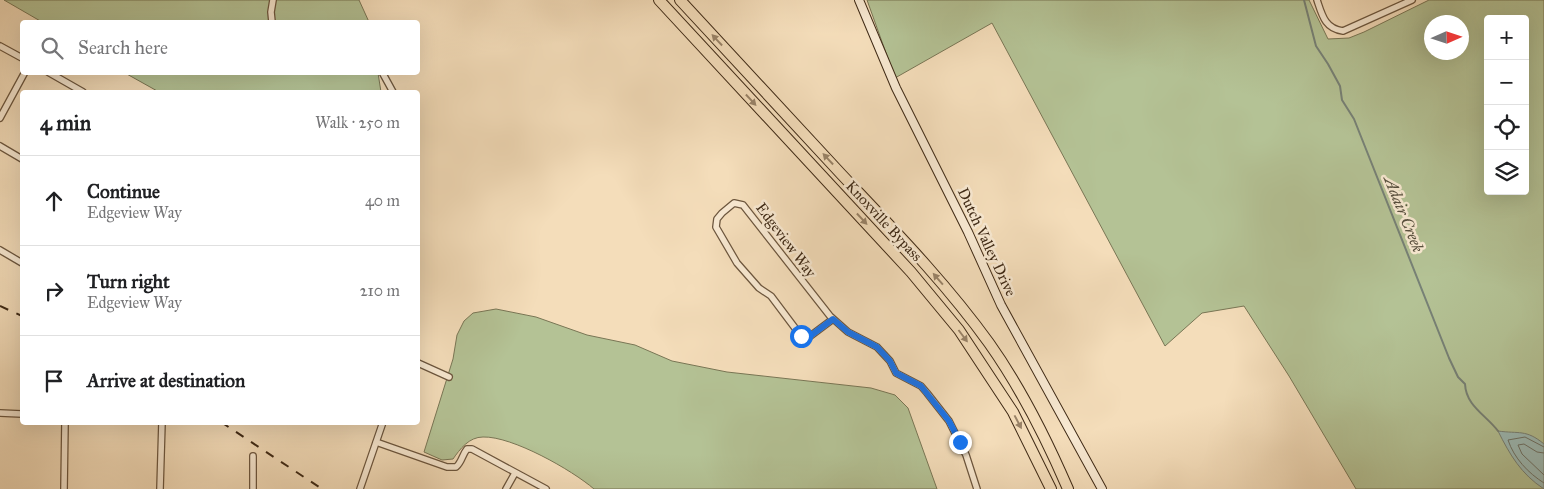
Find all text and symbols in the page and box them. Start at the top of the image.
north arrow [1424,15,1469,60]
map controls [1484,15,1529,195]
button: + [1484,15,1529,60]
search box [20,20,420,75]
icon: search [38,34,66,62]
one-way arrow [711,35,723,47]
text: Search here [78,36,168,59]
button: − [1484,60,1529,105]
one-way arrow [745,94,757,106]
button: locate [1484,105,1529,150]
text: 4 min [40,110,91,136]
text: Walk · 250 m [315,113,400,132]
button: layers [1484,150,1529,195]
one-way arrow [822,154,834,166]
water label: Adair Creek [1379,171,1428,255]
street label: Knoxville Bypass [842,177,926,265]
text: Continue [87,180,160,203]
street label: Dutch Valley Drive [954,185,1020,299]
icon: ahead [40,187,68,215]
text: 40 m [365,191,400,210]
street label: Edgeview Way [752,199,820,282]
text: Edgeview Way [87,203,182,222]
one-way arrow [856,213,868,225]
text: Turn right [87,270,170,293]
one-way arrow [932,273,944,285]
icon: right [40,277,68,305]
text: 210 m [360,281,400,300]
text: Edgeview Way [87,293,182,312]
route start [790,325,813,348]
one-way arrow [958,329,969,342]
icon: arrive [40,367,68,395]
text: Arrive at destination [87,369,245,392]
one-way arrow [1014,415,1022,429]
route end [949,431,972,454]

